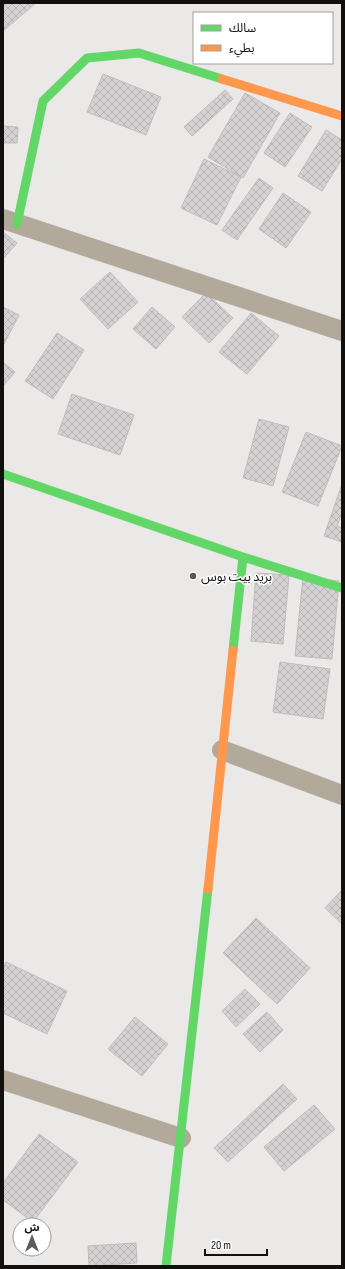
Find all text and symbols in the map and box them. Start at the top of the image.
legend [193,12,333,64]
text: سالك [229,21,256,36]
text: بطيء [229,41,255,58]
place label: بريد بيت بوس [201,569,272,585]
marker: بريد بيت بوس [188,571,198,581]
north arrow [12,1217,52,1257]
text: ش [24,1221,40,1234]
scale bar [205,1231,267,1257]
text: 20 m [211,1238,231,1253]

